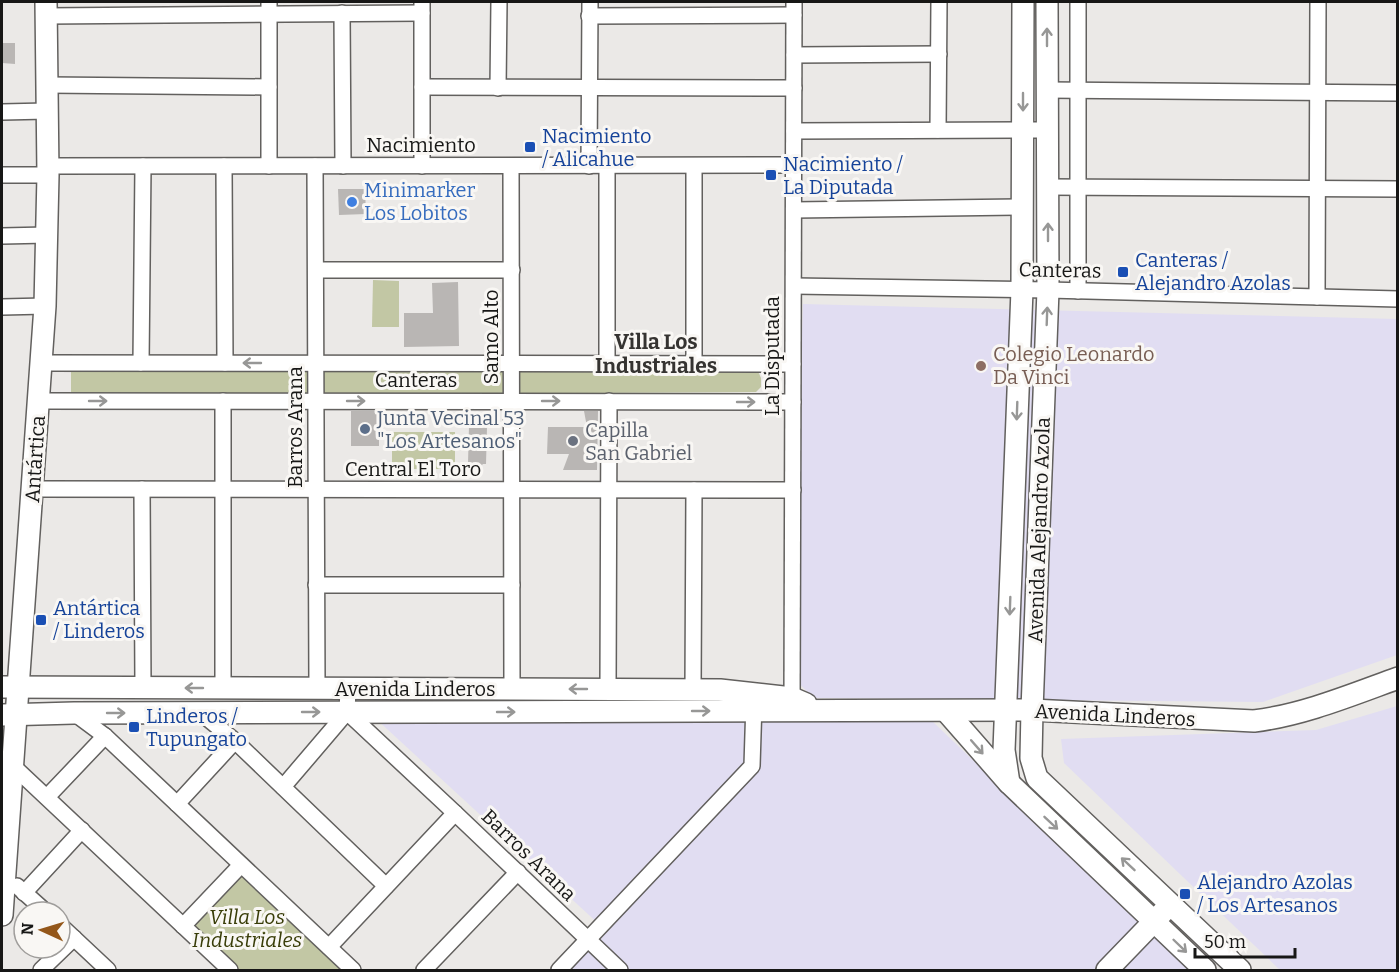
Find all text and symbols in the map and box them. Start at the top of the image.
one-way arrow [1041,27,1053,47]
one-way arrow [1017,91,1029,111]
place label: Nacimiento / Alicahue [542,124,652,171]
street label: Nacimiento [366,133,476,157]
marker: Nacimiento / Alicahue [523,140,537,154]
place label: Nacimiento / La Diputada [783,152,904,199]
marker: Nacimiento / La Diputada [764,168,778,182]
place label: Minimarker Los Lobitos [364,178,475,225]
marker: Minimarker Los Lobitos [345,195,359,209]
one-way arrow [1042,222,1054,242]
place label: Canteras / Alejandro Azolas [1135,248,1291,296]
street label: Canteras [1018,257,1102,283]
marker: Canteras / Alejandro Azolas [1116,265,1130,279]
street label: Samo Alto [479,289,503,385]
street label: La Disputada [760,296,784,416]
one-way arrow [1041,306,1052,326]
district label: Villa Los Industriales [595,329,717,379]
place label: Colegio Leonardo Da Vinci [993,342,1155,389]
one-way arrow [242,357,262,369]
marker: Colegio Leonardo Da Vinci [974,359,988,373]
street label: Barros Arana [283,366,307,488]
street label: Canteras [375,368,457,392]
one-way arrow [87,395,107,407]
one-way arrow [345,395,365,407]
one-way arrow [540,395,560,407]
one-way arrow [735,396,755,408]
one-way arrow [1012,401,1023,421]
place label: Junta Vecinal 53 "Los Artesanos" [376,406,525,453]
street label: Antártica [20,415,50,503]
street label: Avenida Alejandro Azola [1023,417,1056,643]
place label: Capilla San Gabriel [585,418,693,465]
marker: Junta Vecinal 53 "Los Artesanos" [358,422,372,436]
marker: Capilla San Gabriel [566,434,580,448]
street label: Central El Toro [345,457,481,481]
place label: Antártica / Linderos [53,596,145,643]
one-way arrow [1004,596,1015,615]
marker: Antártica / Linderos [34,613,48,627]
street label: Avenida Linderos [334,677,496,701]
one-way arrow [184,682,204,694]
one-way arrow [568,684,588,695]
street label: Avenida Linderos [1034,699,1196,731]
place label: Linderos / Tupungato [146,704,247,751]
one-way arrow [691,705,711,717]
one-way arrow [301,706,321,718]
one-way arrow [496,706,516,718]
one-way arrow [106,707,126,719]
marker: Linderos / Tupungato [127,720,141,734]
one-way arrow [970,739,984,754]
street label: Barros Arana [477,804,581,906]
one-way arrow [1043,816,1058,830]
one-way arrow [1121,857,1136,871]
place label: Alejandro Azolas / Los Artesanos [1197,870,1353,917]
marker: Alejandro Azolas / Los Artesanos [1178,887,1192,901]
north arrow [12,900,72,960]
park label: Villa Los Industriales [192,905,302,952]
scale bar [1195,921,1296,959]
text: N [18,922,37,936]
text: 50 m [1204,931,1246,953]
one-way arrow [1172,938,1187,953]

